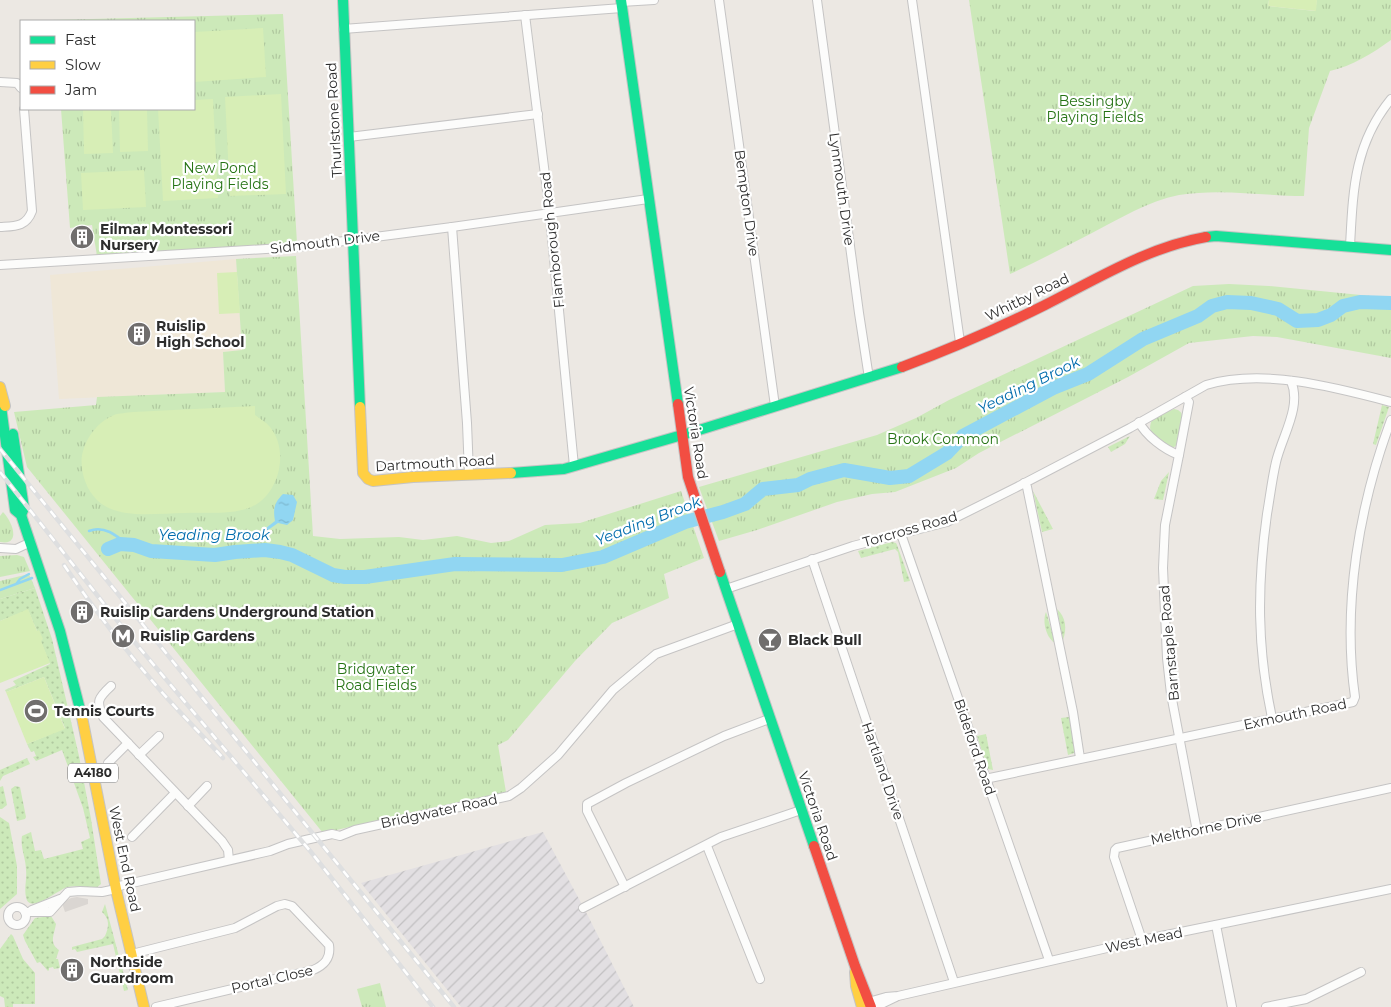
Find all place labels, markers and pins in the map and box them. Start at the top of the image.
place label: Eilmar Montessori Nursery [100,220,232,254]
building icon: Eilmar Montessori Nursery [69,224,95,250]
place label: Ruislip High School [156,317,244,351]
building icon: Ruislip High School [126,321,152,347]
building icon: Ruislip Gardens Underground Station [69,599,95,625]
place label: Ruislip Gardens Underground Station [100,603,374,621]
metro station icon: Ruislip Gardens [110,623,136,649]
place label: Ruislip Gardens [140,627,255,645]
bar icon: Black Bull [757,627,783,653]
place label: Black Bull [788,631,862,649]
sports icon: Tennis Courts [23,698,49,724]
place label: Tennis Courts [54,702,155,720]
place label: Northside Guardroom [90,953,174,987]
building icon: Northside Guardroom [59,957,85,983]

